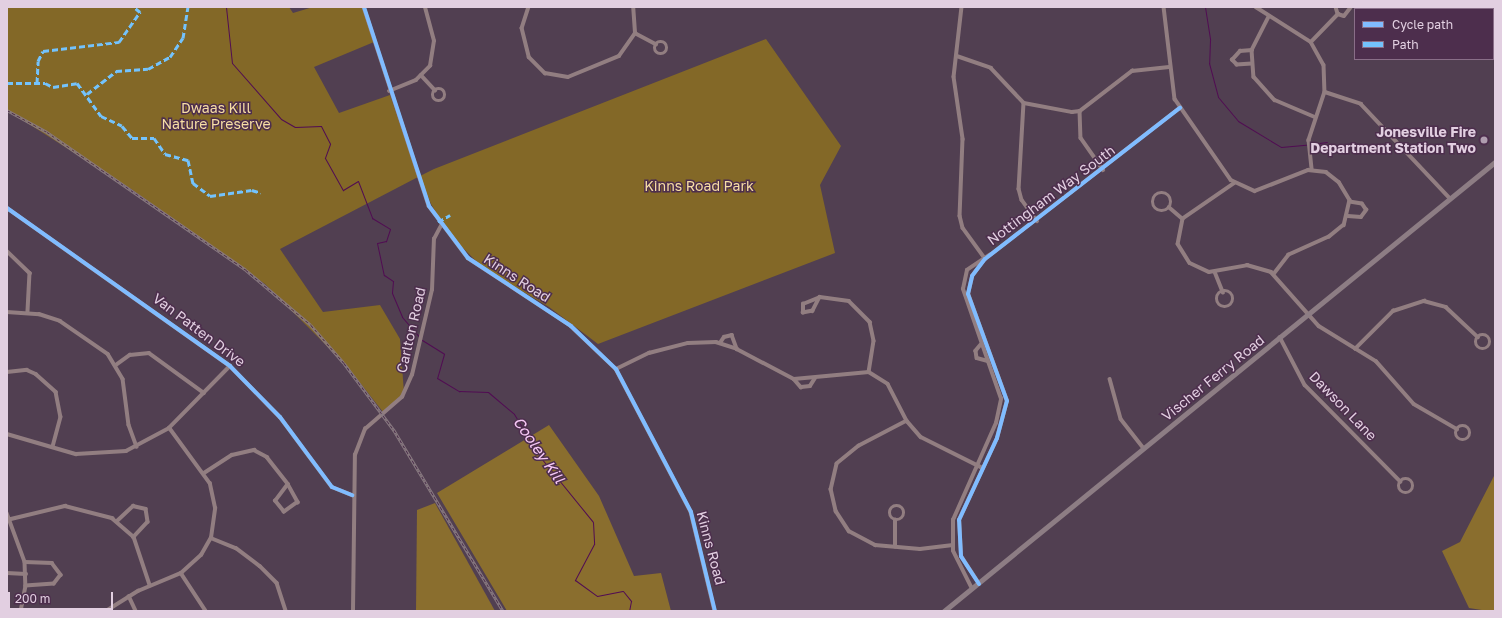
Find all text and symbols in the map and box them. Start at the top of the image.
legend [1354,8,1494,60]
text: Cycle path [1392,17,1453,32]
text: Path [1392,37,1419,52]
park label: Dwaas Kill Nature Preserve [161,100,271,132]
place label: Jonesville Fire Department Station Two [1310,124,1476,156]
marker: Jonesville Fire Department Station Two [1479,135,1489,145]
street label: Nottingham Way South [984,142,1118,248]
park label: Kinns Road Park [644,178,754,194]
street label: Kinns Road [481,250,553,306]
street label: Carlton Road [393,285,429,375]
street label: Van Patten Drive [149,290,249,370]
street label: Vischer Ferry Road [1158,331,1268,425]
street label: Dawson Lane [1306,368,1380,444]
water label: Cooley Kill [509,413,569,487]
street label: Kinns Road [693,509,729,587]
scale bar [10,584,115,610]
text: 200 m [15,591,50,606]

